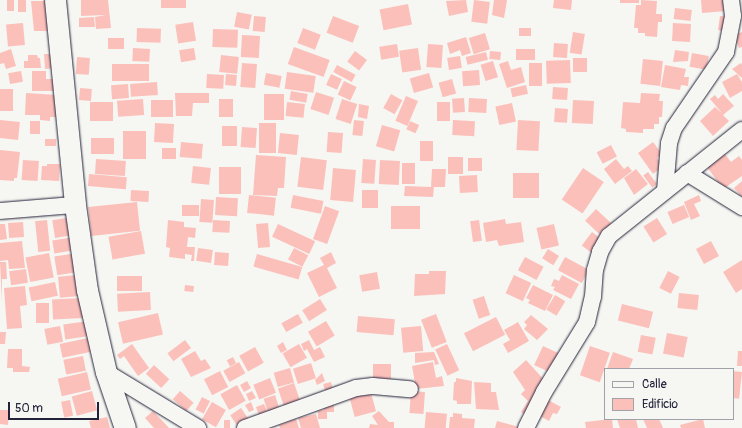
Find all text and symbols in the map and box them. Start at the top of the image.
legend [604,368,734,420]
text: Calle [642,377,667,392]
scale bar [10,394,101,420]
text: Edificio [642,397,678,412]
text: 50 m [15,401,43,416]

